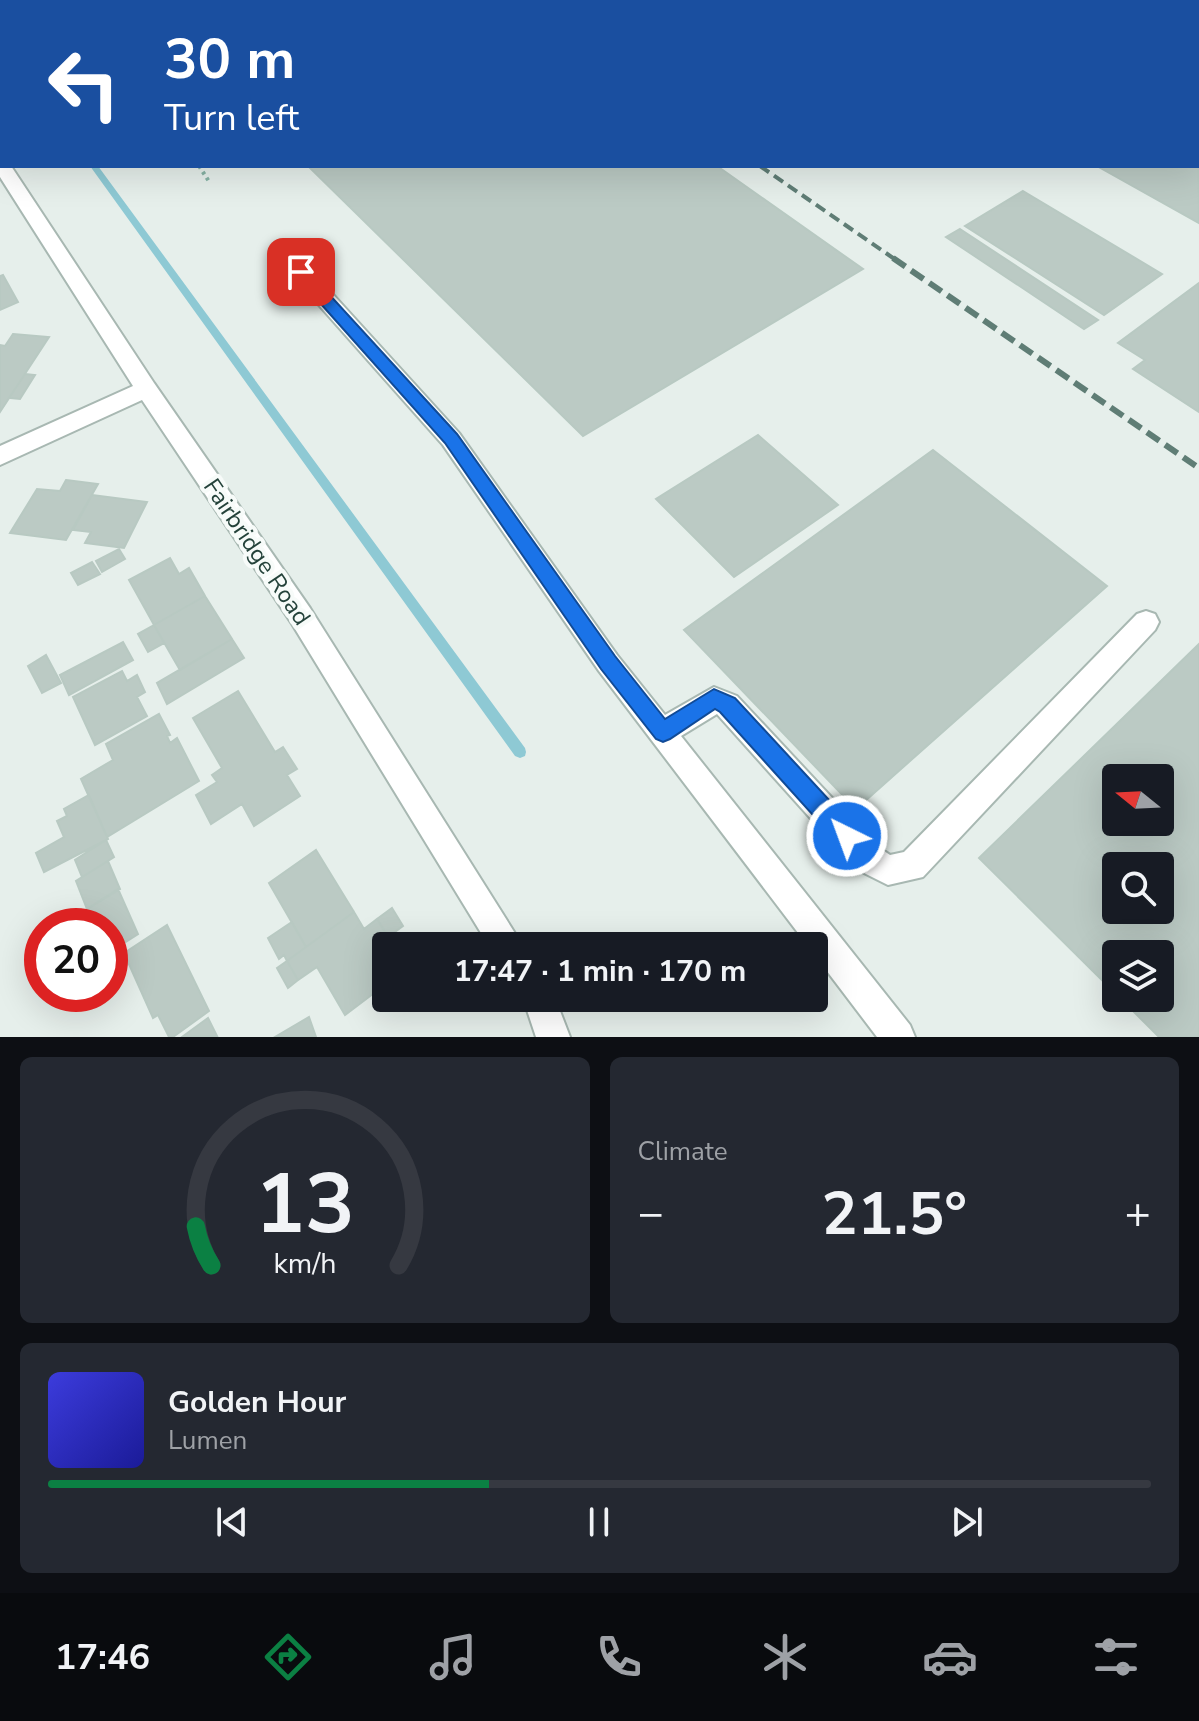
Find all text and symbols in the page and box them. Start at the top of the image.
text: 30 m [164,21,295,98]
icon: left [32,32,136,136]
text: Turn left [164,94,299,143]
pin [267,238,335,306]
icon: arrive [279,250,323,294]
street label: Fairbridge Road [196,472,318,632]
north arrow [1102,764,1174,836]
map controls [1102,764,1174,1012]
position arrow [805,794,889,878]
button: search [1102,852,1174,924]
speed limit sign: 20 [24,908,128,1012]
button: layers [1102,940,1174,1012]
text: 17:47 · 1 min · 170 m [454,951,746,992]
text: Climate [638,1134,728,1169]
text: 13 [255,1148,355,1261]
text: 21.5° [821,1173,967,1255]
text: − [638,1184,664,1244]
text: + [1125,1184,1151,1244]
text: km/h [273,1244,336,1283]
text: Golden Hour [168,1382,346,1423]
text: Lumen [168,1423,247,1458]
icon: previous [210,1500,254,1544]
icon: pause [577,1500,621,1544]
icon: next [945,1500,989,1544]
icon: directions [260,1629,316,1685]
icon: music [425,1629,481,1685]
icon: phone [591,1629,647,1685]
icon: climate [757,1629,813,1685]
icon: car [922,1629,978,1685]
icon: filters [1088,1629,1144,1685]
text: 17:46 [55,1633,150,1682]

